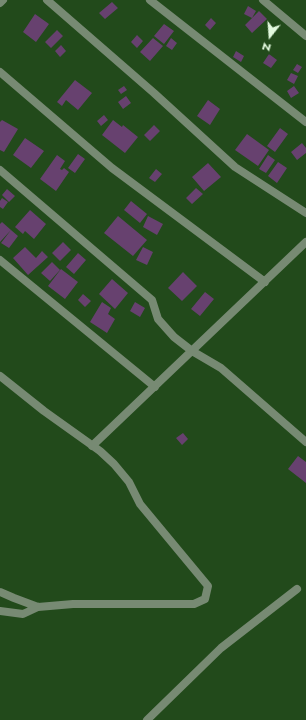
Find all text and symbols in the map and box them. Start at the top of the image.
north arrow [250,16,290,56]
text: N [260,39,273,56]

